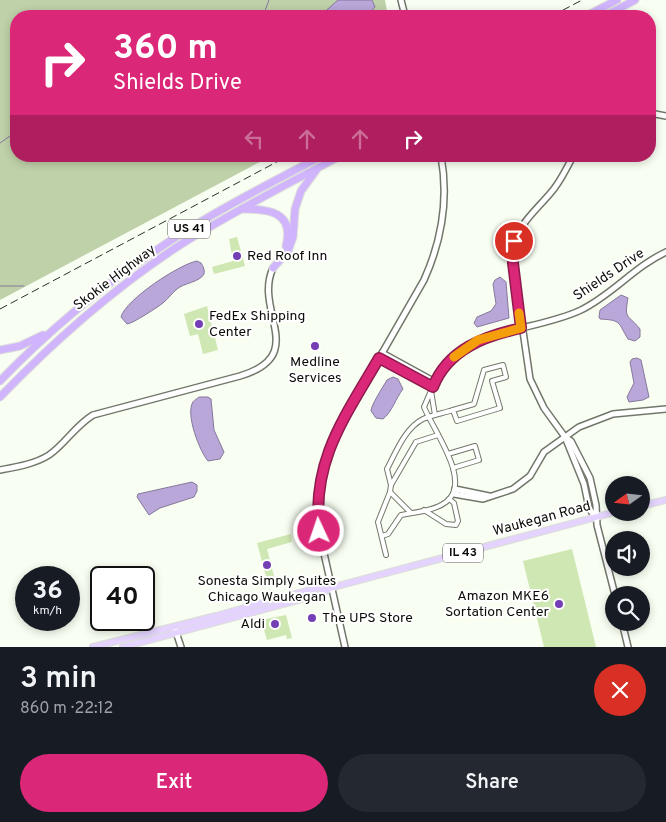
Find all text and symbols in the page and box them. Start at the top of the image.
text: 360 m [113,27,218,71]
icon: right [30,30,95,95]
text: Shields Drive [113,70,242,97]
icon: left [240,125,268,153]
icon: ahead [293,125,321,153]
icon: ahead [346,125,374,153]
icon: right [399,125,427,153]
road number: US 41 [168,220,210,238]
pin [493,220,535,262]
icon: arrive [500,227,528,255]
street label: Skokie Highway [71,242,159,314]
street label: Shields Drive [570,245,648,305]
place label: Red Roof Inn [247,248,327,265]
marker: Red Roof Inn [231,250,243,262]
place label: FedEx Shipping Center [209,308,305,341]
marker: FedEx Shipping Center [193,318,205,330]
marker: Medline Services [309,340,321,352]
place label: Medline Services [288,354,342,387]
north arrow [605,476,650,521]
map controls [605,476,650,631]
street label: Waukegan Road [491,498,593,540]
position arrow [292,504,344,556]
button: sound [605,531,650,576]
road number: IL 43 [443,544,483,562]
marker: Sonesta Simply Suites Chicago Waukegan [261,559,273,571]
speed limit sign: 40 [90,566,155,631]
place label: Sonesta Simply Suites Chicago Waukegan [198,573,336,606]
text: 36 [32,576,63,608]
button: search [605,586,650,631]
place label: Amazon MKE6 Sortation Center [445,588,550,621]
marker: Amazon MKE6 Sortation Center [553,598,565,610]
text: km/h [33,603,62,619]
place label: The UPS Store [322,610,413,627]
marker: The UPS Store [306,612,318,624]
place label: Aldi [240,616,265,633]
marker: Aldi [269,618,281,630]
text: 3 min [20,661,97,698]
button: close [594,664,646,716]
text: 860 m · 22:12 [20,699,113,719]
button: Exit [20,754,328,812]
button: Share [338,754,646,812]

